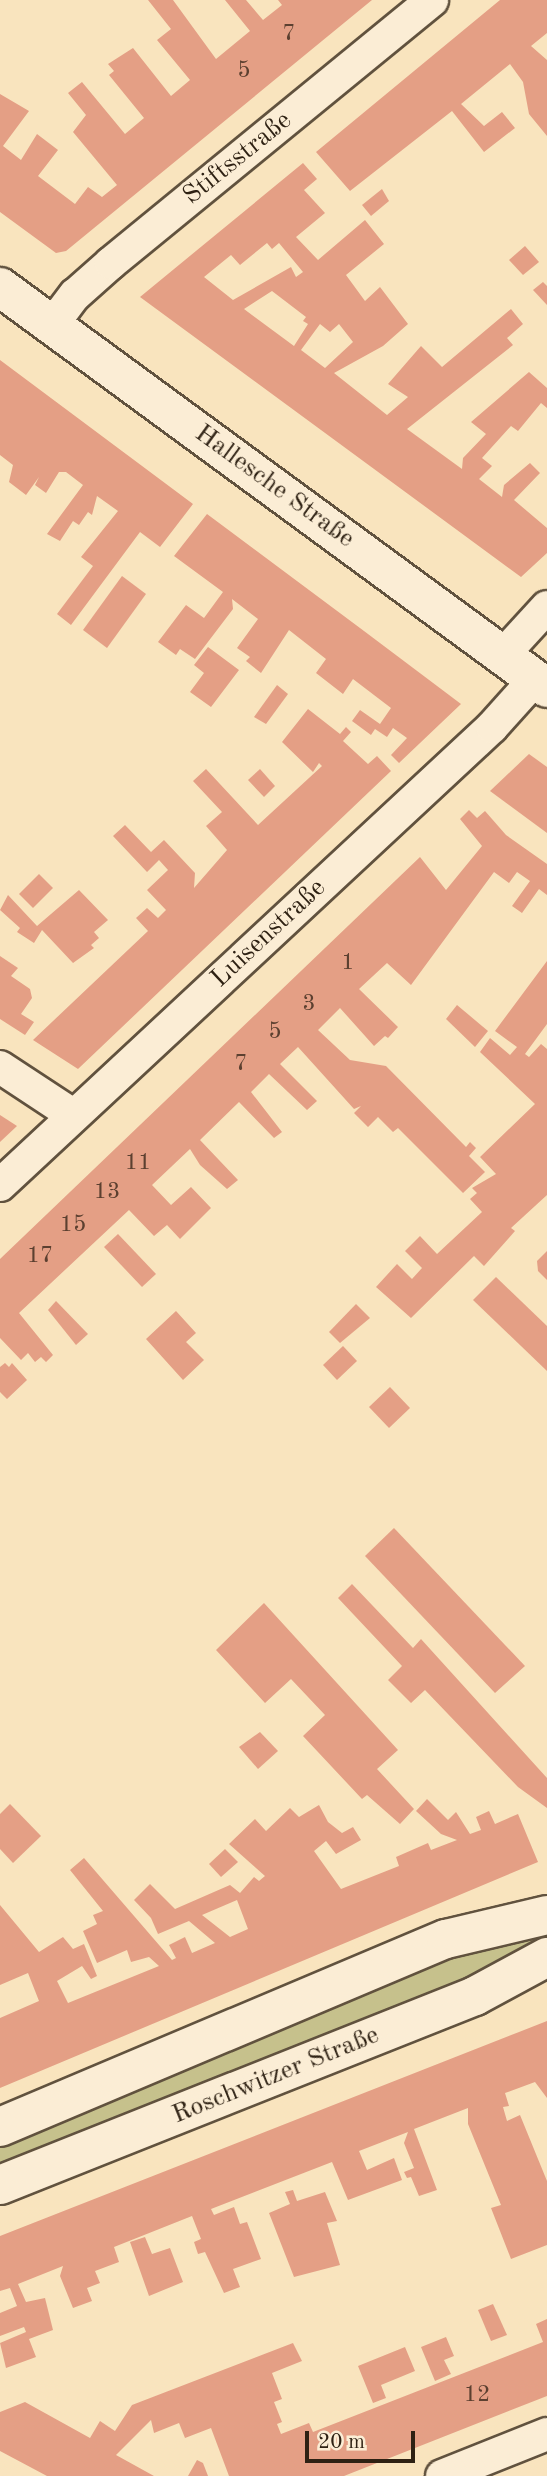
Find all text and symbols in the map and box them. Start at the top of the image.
house number: 7 [282,20,296,48]
house number: 5 [237,57,251,85]
street label: Stiftsstraße [177,106,299,212]
street label: Hallesche Straße [188,419,360,555]
street label: Luisenstraße [205,873,333,995]
house number: 1 [341,949,355,977]
house number: 3 [302,990,316,1018]
house number: 5 [268,1018,282,1046]
house number: 7 [234,1050,248,1078]
house number: 11 [125,1149,151,1177]
house number: 13 [94,1178,120,1206]
house number: 15 [60,1211,86,1239]
house number: 17 [27,1242,53,1270]
street label: Roschwitzer Straße [168,2020,384,2132]
house number: 12 [464,2381,490,2409]
scale bar [309,2416,419,2460]
text: 20 m [318,2432,365,2453]

